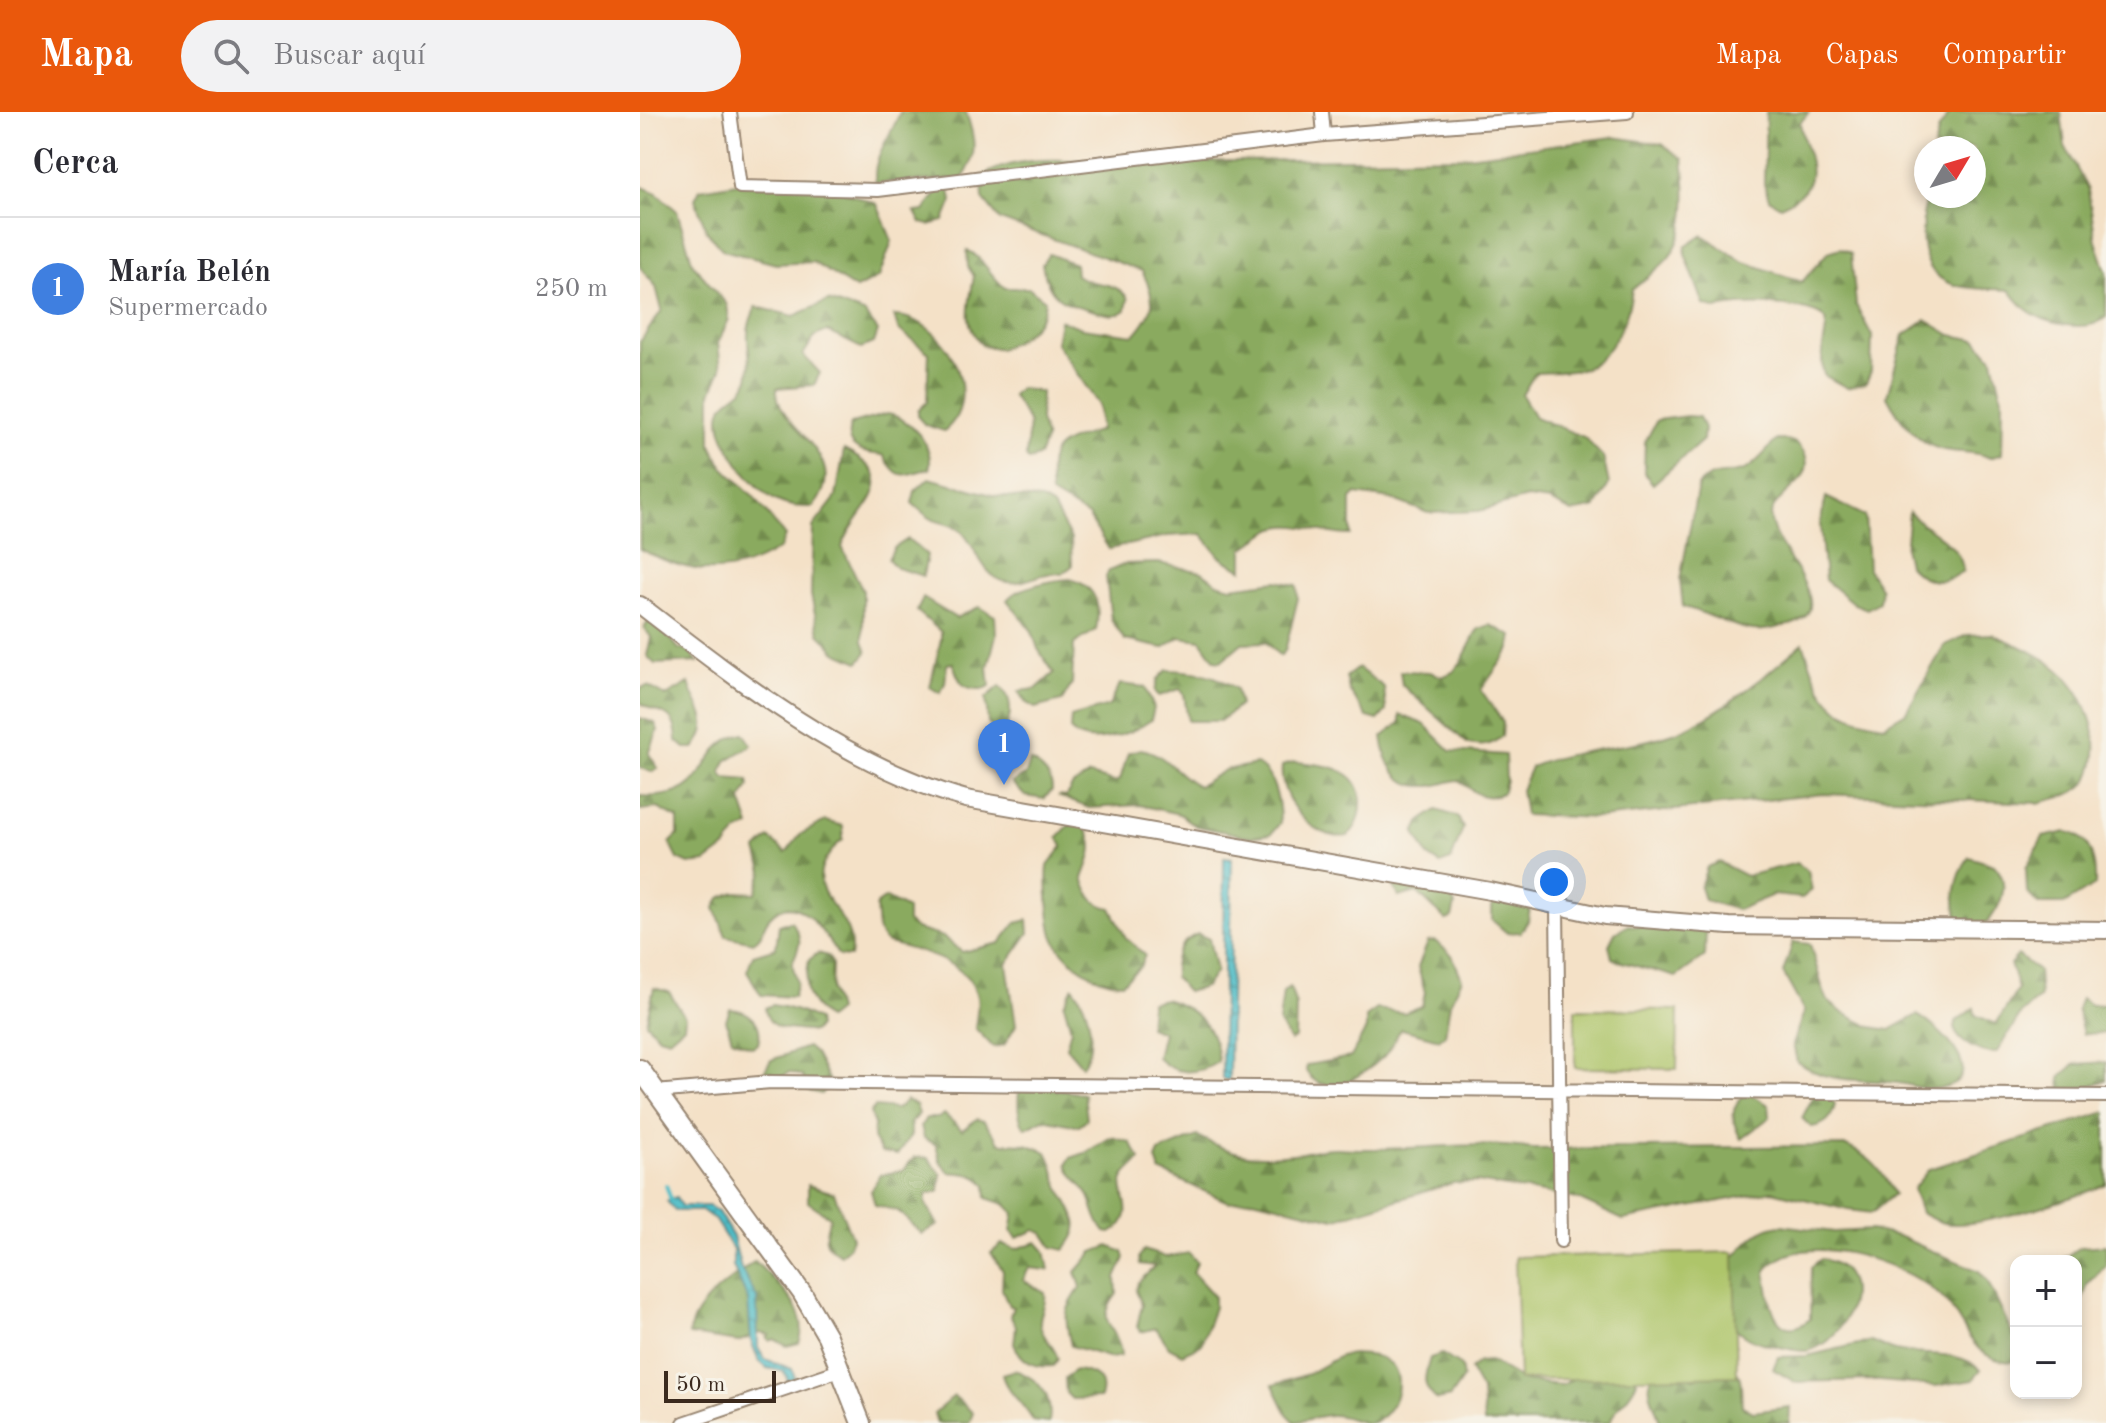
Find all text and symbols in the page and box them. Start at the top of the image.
search box [181,20,741,92]
icon: search [209,34,253,78]
text: Mapa [40,37,133,75]
text: Buscar aquí [273,41,425,71]
text: Mapa [1716,42,1781,70]
text: Capas [1825,42,1898,70]
text: Compartir [1942,42,2066,70]
north arrow [1914,136,1986,208]
text: Cerca [32,147,118,181]
text: María Belén [108,258,271,288]
text: 1 [50,276,66,302]
text: 250 m [535,276,608,302]
text: Supermercado [108,295,268,321]
pin: 1 [978,719,1030,785]
your location [1534,862,1574,902]
map controls [2010,1255,2082,1399]
button: + [2010,1255,2082,1327]
button: − [2010,1327,2082,1399]
scale bar [664,1367,776,1403]
text: 50 m [676,1374,725,1396]

